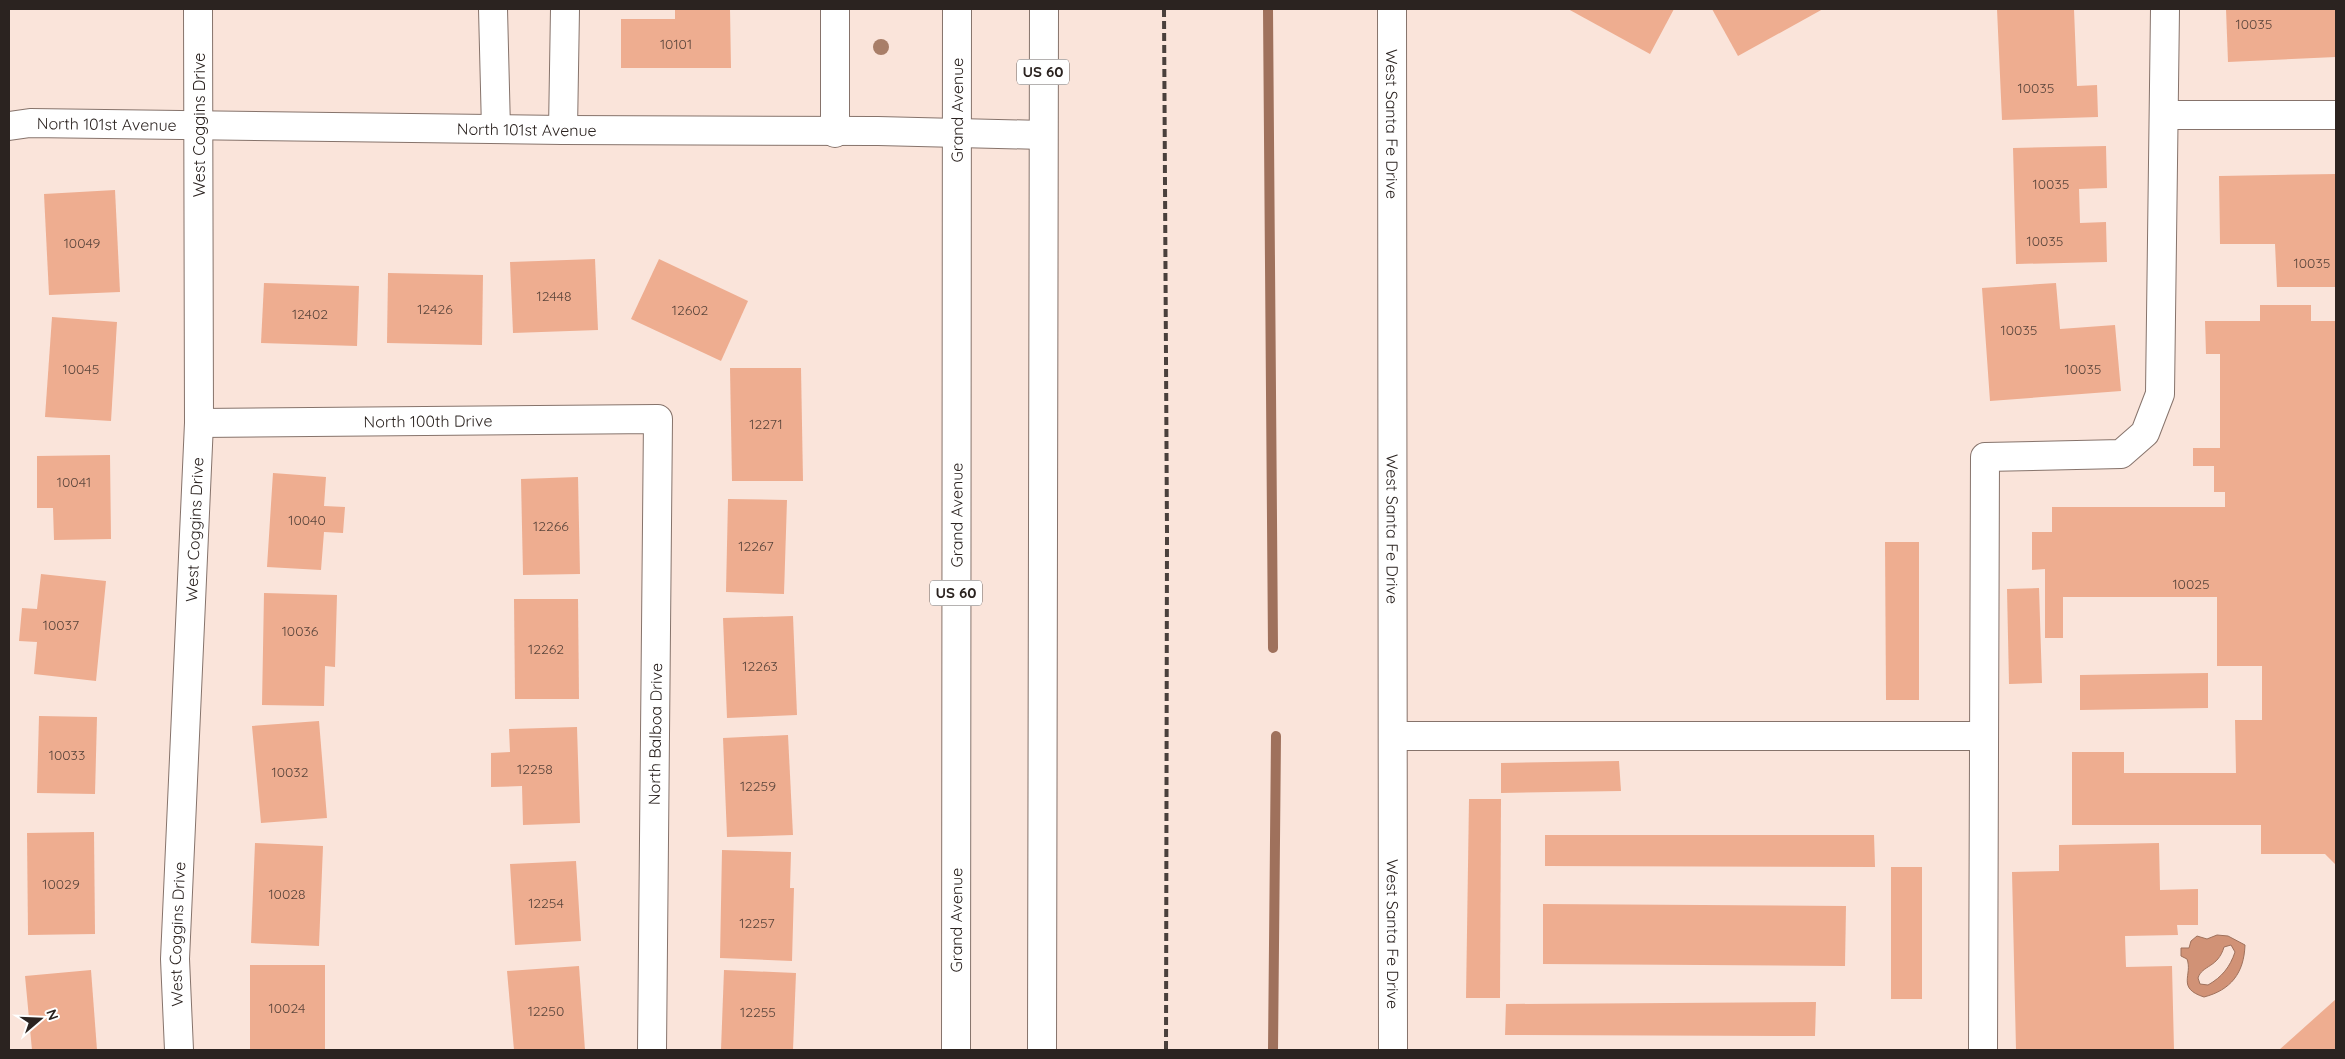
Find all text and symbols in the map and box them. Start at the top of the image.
house number: 10035 [2236,15,2272,33]
house number: 10101 [660,35,692,53]
street label: West Santa Fe Drive [1382,49,1402,199]
street label: West Coggins Drive [189,53,209,197]
street label: Grand Avenue [947,58,967,162]
road number: US 60 [1017,60,1069,84]
house number: 10035 [2018,79,2054,97]
street label: North 101st Avenue [37,113,177,135]
street label: North 101st Avenue [457,119,597,140]
house number: 10035 [2033,175,2069,193]
house number: 10035 [2027,232,2063,250]
house number: 10049 [64,234,101,252]
house number: 10035 [2294,254,2330,272]
house number: 12448 [536,287,572,305]
house number: 12426 [417,300,453,318]
house number: 12602 [672,301,709,319]
house number: 12402 [292,305,328,323]
house number: 10035 [2001,321,2037,339]
house number: 10045 [63,360,99,378]
house number: 10035 [2065,360,2101,378]
street label: North 100th Drive [363,410,493,432]
house number: 12271 [749,415,783,433]
street label: West Santa Fe Drive [1382,454,1403,604]
street label: West Coggins Drive [181,457,207,602]
street label: Grand Avenue [946,463,967,567]
house number: 10041 [57,473,91,491]
house number: 10040 [288,511,326,529]
house number: 12266 [533,517,569,535]
house number: 12267 [738,537,774,555]
house number: 10025 [2172,575,2210,593]
road number: US 60 [930,580,982,606]
house number: 10037 [43,616,79,634]
house number: 10036 [282,622,319,640]
house number: 12262 [528,640,564,658]
house number: 12263 [742,657,778,675]
street label: North Balboa Drive [644,663,666,805]
house number: 10033 [49,746,85,764]
house number: 12258 [517,760,553,778]
house number: 10032 [272,763,309,781]
house number: 12259 [740,777,776,795]
street label: West Santa Fe Drive [1383,859,1403,1009]
street label: West Coggins Drive [165,861,189,1007]
street label: Grand Avenue [946,868,966,972]
house number: 10029 [42,875,80,893]
house number: 10028 [268,885,306,903]
house number: 12254 [528,894,564,912]
house number: 12257 [739,914,775,932]
north arrow [15,994,65,1044]
house number: 10024 [269,999,305,1017]
house number: 12250 [528,1002,564,1020]
house number: 12255 [740,1003,776,1021]
text: N [42,1007,62,1023]

